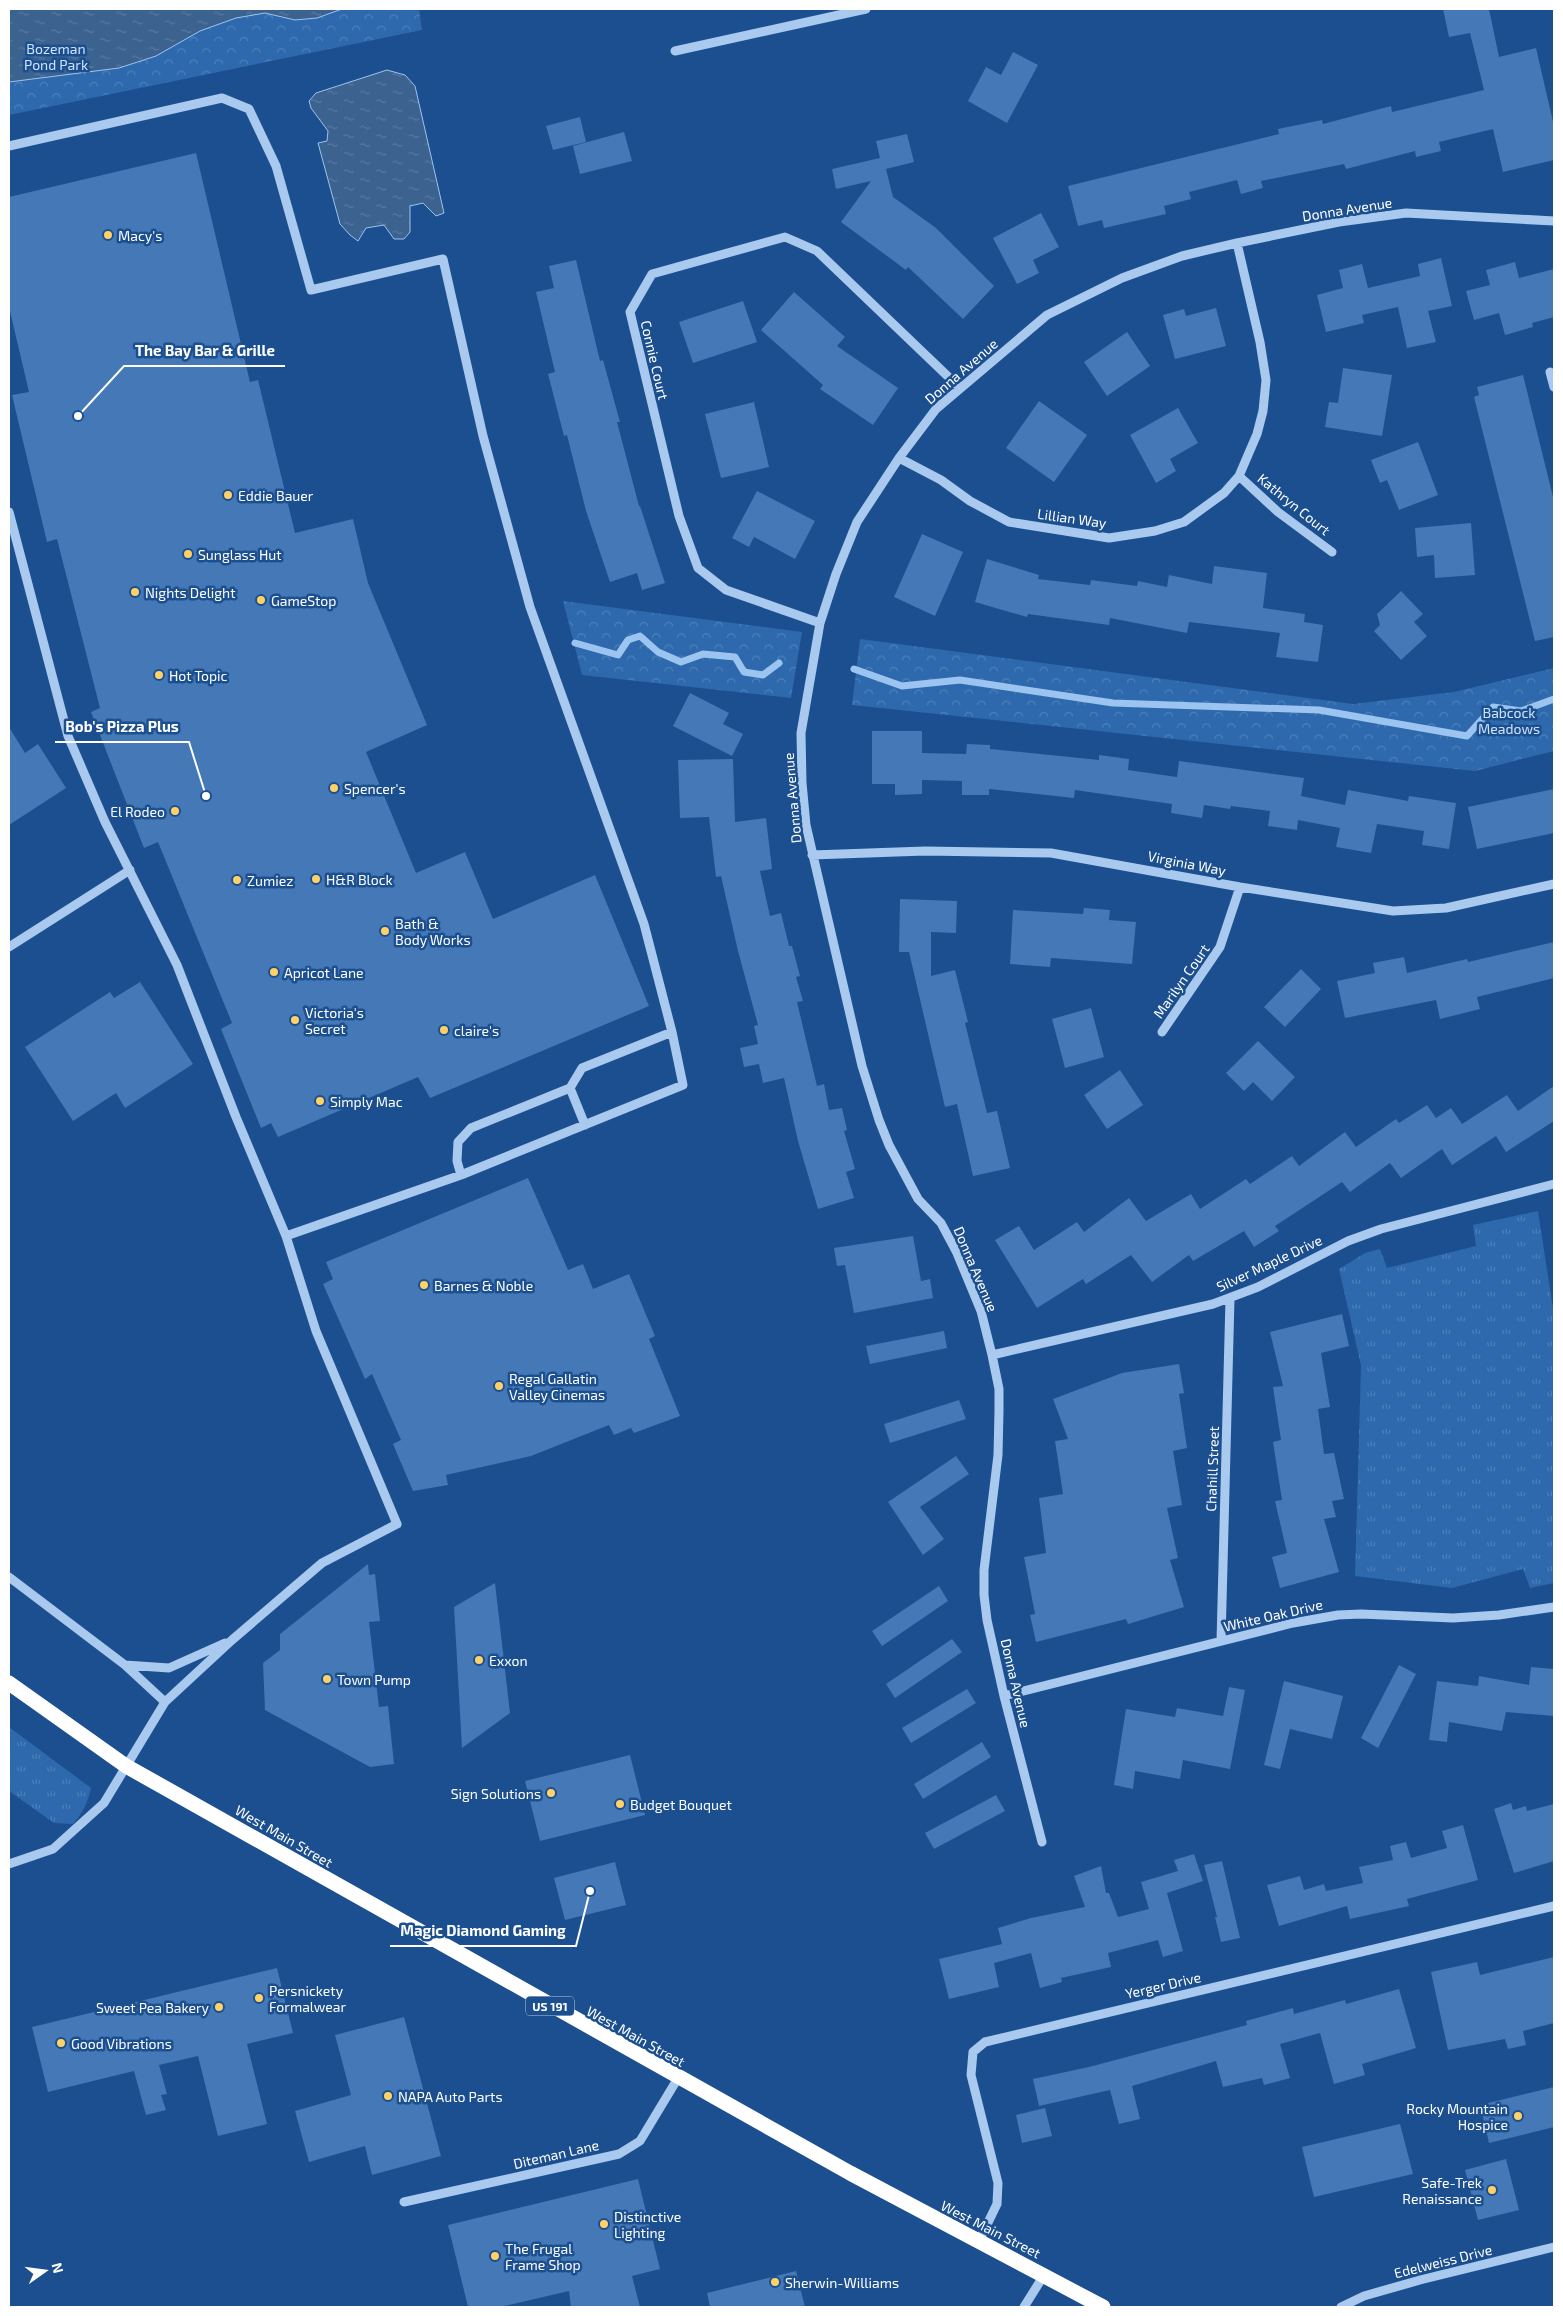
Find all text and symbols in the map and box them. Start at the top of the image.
park label: Bozeman Pond Park [24,40,88,73]
street label: Donna Avenue [1301,193,1393,225]
place label: Macy's [118,227,162,244]
marker: Macy's [102,229,114,241]
street label: Connie Court [638,319,672,401]
street label: Donna Avenue [921,335,1001,407]
callout: The Bay Bar & Grille [124,336,285,366]
text: The Bay Bar & Grille [135,341,275,360]
street label: Kathryn Court [1254,470,1334,538]
place label: Eddie Bauer [238,487,314,504]
marker: Eddie Bauer [222,489,234,501]
street label: Lillian Way [1036,505,1108,531]
place label: Sunglass Hut [198,546,282,563]
marker: Sunglass Hut [182,548,194,560]
place label: Nights Delight [145,584,236,601]
marker: Nights Delight [129,586,141,598]
place label: GameStop [271,592,336,609]
marker: GameStop [255,594,267,606]
place label: Hot Topic [169,667,228,684]
marker: Hot Topic [153,669,165,681]
park label: Babcock Meadows [1478,704,1540,737]
callout: Bob's Pizza Plus [55,712,189,742]
text: Bob's Pizza Plus [65,717,179,735]
street label: Donna Avenue [780,752,804,844]
place label: Spencer's [344,780,406,797]
marker: Spencer's [328,782,340,794]
place label: El Rodeo [110,803,165,820]
marker: El Rodeo [169,805,181,817]
street label: Virginia Way [1146,847,1228,879]
place label: H&R Block [326,871,393,888]
place label: Zumiez [247,872,293,889]
marker: H&R Block [310,873,322,885]
marker: Zumiez [231,874,243,886]
place label: Bath & Body Works [395,915,471,948]
marker: Bath & Body Works [379,925,391,937]
street label: Marilyn Court [1149,941,1213,1021]
place label: Apricot Lane [284,964,364,981]
marker: Apricot Lane [268,966,280,978]
place label: Victoria's Secret [305,1004,364,1037]
marker: Victoria's Secret [289,1014,301,1026]
place label: claire's [454,1022,499,1039]
marker: claire's [438,1024,450,1036]
place label: Simply Mac [330,1093,403,1110]
marker: Simply Mac [314,1095,326,1107]
street label: Donna Avenue [950,1224,1002,1314]
street label: Silver Maple Drive [1213,1231,1325,1295]
place label: Barnes & Noble [434,1277,533,1294]
marker: Barnes & Noble [418,1279,430,1291]
place label: Regal Gallatin Valley Cinemas [509,1370,605,1403]
marker: Regal Gallatin Valley Cinemas [493,1380,505,1392]
street label: Chahill Street [1202,1426,1222,1512]
street label: White Oak Drive [1222,1595,1324,1635]
street label: Donna Avenue [997,1637,1035,1729]
place label: Exxon [489,1652,528,1669]
marker: Exxon [473,1654,485,1666]
place label: Town Pump [337,1671,411,1688]
marker: Town Pump [321,1673,333,1685]
place label: Sign Solutions [451,1785,541,1802]
marker: Sign Solutions [545,1787,557,1799]
place label: Budget Bouquet [630,1796,732,1813]
marker: Budget Bouquet [614,1798,626,1810]
street label: West Main Street [232,1801,336,1871]
callout: Magic Diamond Gaming [390,1916,576,1946]
text: Magic Diamond Gaming [400,1921,566,1939]
street label: Yerger Drive [1124,1968,1202,2002]
place label: Persnickety Formalwear [269,1982,346,2015]
marker: Persnickety Formalwear [253,1992,265,2004]
road number: US 191 [526,1996,574,2015]
place label: Sweet Pea Bakery [96,1999,210,2016]
marker: Sweet Pea Bakery [213,2001,225,2013]
street label: West Main Street [584,2002,688,2070]
place label: Good Vibrations [71,2035,172,2052]
marker: Good Vibrations [55,2037,67,2049]
place label: NAPA Auto Parts [398,2088,503,2105]
marker: NAPA Auto Parts [382,2090,394,2102]
place label: Rocky Mountain Hospice [1406,2100,1508,2133]
marker: Rocky Mountain Hospice [1512,2110,1524,2122]
street label: Diteman Lane [512,2136,600,2172]
place label: Safe-Trek Renaissance [1402,2174,1482,2207]
marker: Safe-Trek Renaissance [1486,2184,1498,2196]
street label: West Main Street [938,2197,1044,2261]
place label: Distinctive Lighting [614,2208,681,2241]
marker: Distinctive Lighting [598,2218,610,2230]
place label: The Frugal Frame Shop [505,2240,581,2273]
street label: Edelweiss Drive [1392,2241,1494,2281]
north arrow [20,2246,70,2296]
marker: The Frugal Frame Shop [489,2250,501,2262]
text: N [49,2261,68,2275]
place label: Sherwin-Williams [785,2274,899,2291]
marker: Sherwin-Williams [769,2276,781,2288]

